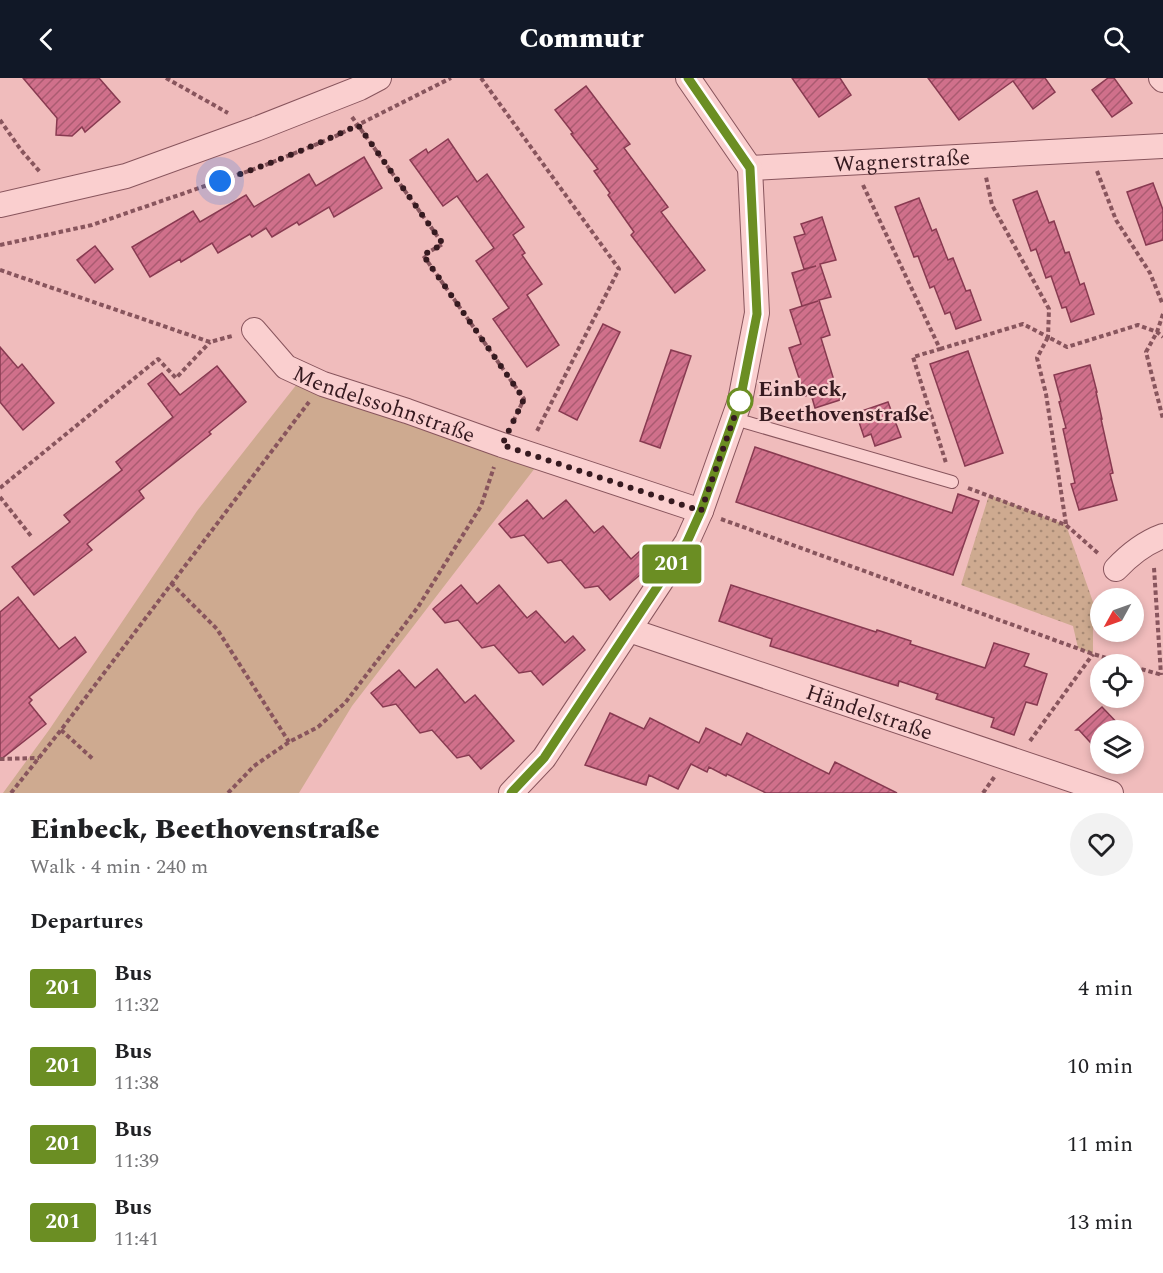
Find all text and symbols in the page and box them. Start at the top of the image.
text: Commutr [520,18,643,60]
icon: back [30,23,63,56]
icon: search [1100,23,1133,56]
street label: Wagnerstraße [833,141,971,182]
your location [205,166,235,196]
street label: Mendelssohnstraße [287,357,480,452]
place label: Einbeck, Beethovenstraße [758,373,930,431]
marker: Einbeck, Beethovenstraße [727,388,753,414]
line badge: 201 [638,544,706,584]
text: 201 [654,548,690,580]
north arrow [1090,588,1144,642]
map controls [1090,588,1144,774]
button: locate [1090,654,1144,708]
street label: Händelstraße [801,676,937,750]
button: layers [1090,720,1144,774]
text: Einbeck, Beethovenstraße [30,808,380,851]
button: heart [1070,813,1133,876]
text: Walk · 4 min · 240 m [30,852,208,882]
text: Departures [30,905,144,938]
text: Bus [114,957,152,990]
text: 201 [45,972,81,1004]
text: 4 min [1078,972,1133,1005]
text: 11:32 [114,990,159,1020]
text: Bus [114,1035,152,1068]
text: 201 [45,1050,81,1082]
text: 10 min [1067,1050,1133,1083]
text: 11:38 [114,1068,159,1098]
text: Bus [114,1113,152,1146]
text: 201 [45,1128,81,1160]
text: 11 min [1067,1128,1133,1161]
text: 11:39 [114,1146,159,1176]
text: Bus [114,1191,152,1224]
text: 201 [45,1206,81,1238]
text: 13 min [1067,1206,1133,1239]
text: 11:41 [114,1224,159,1254]

